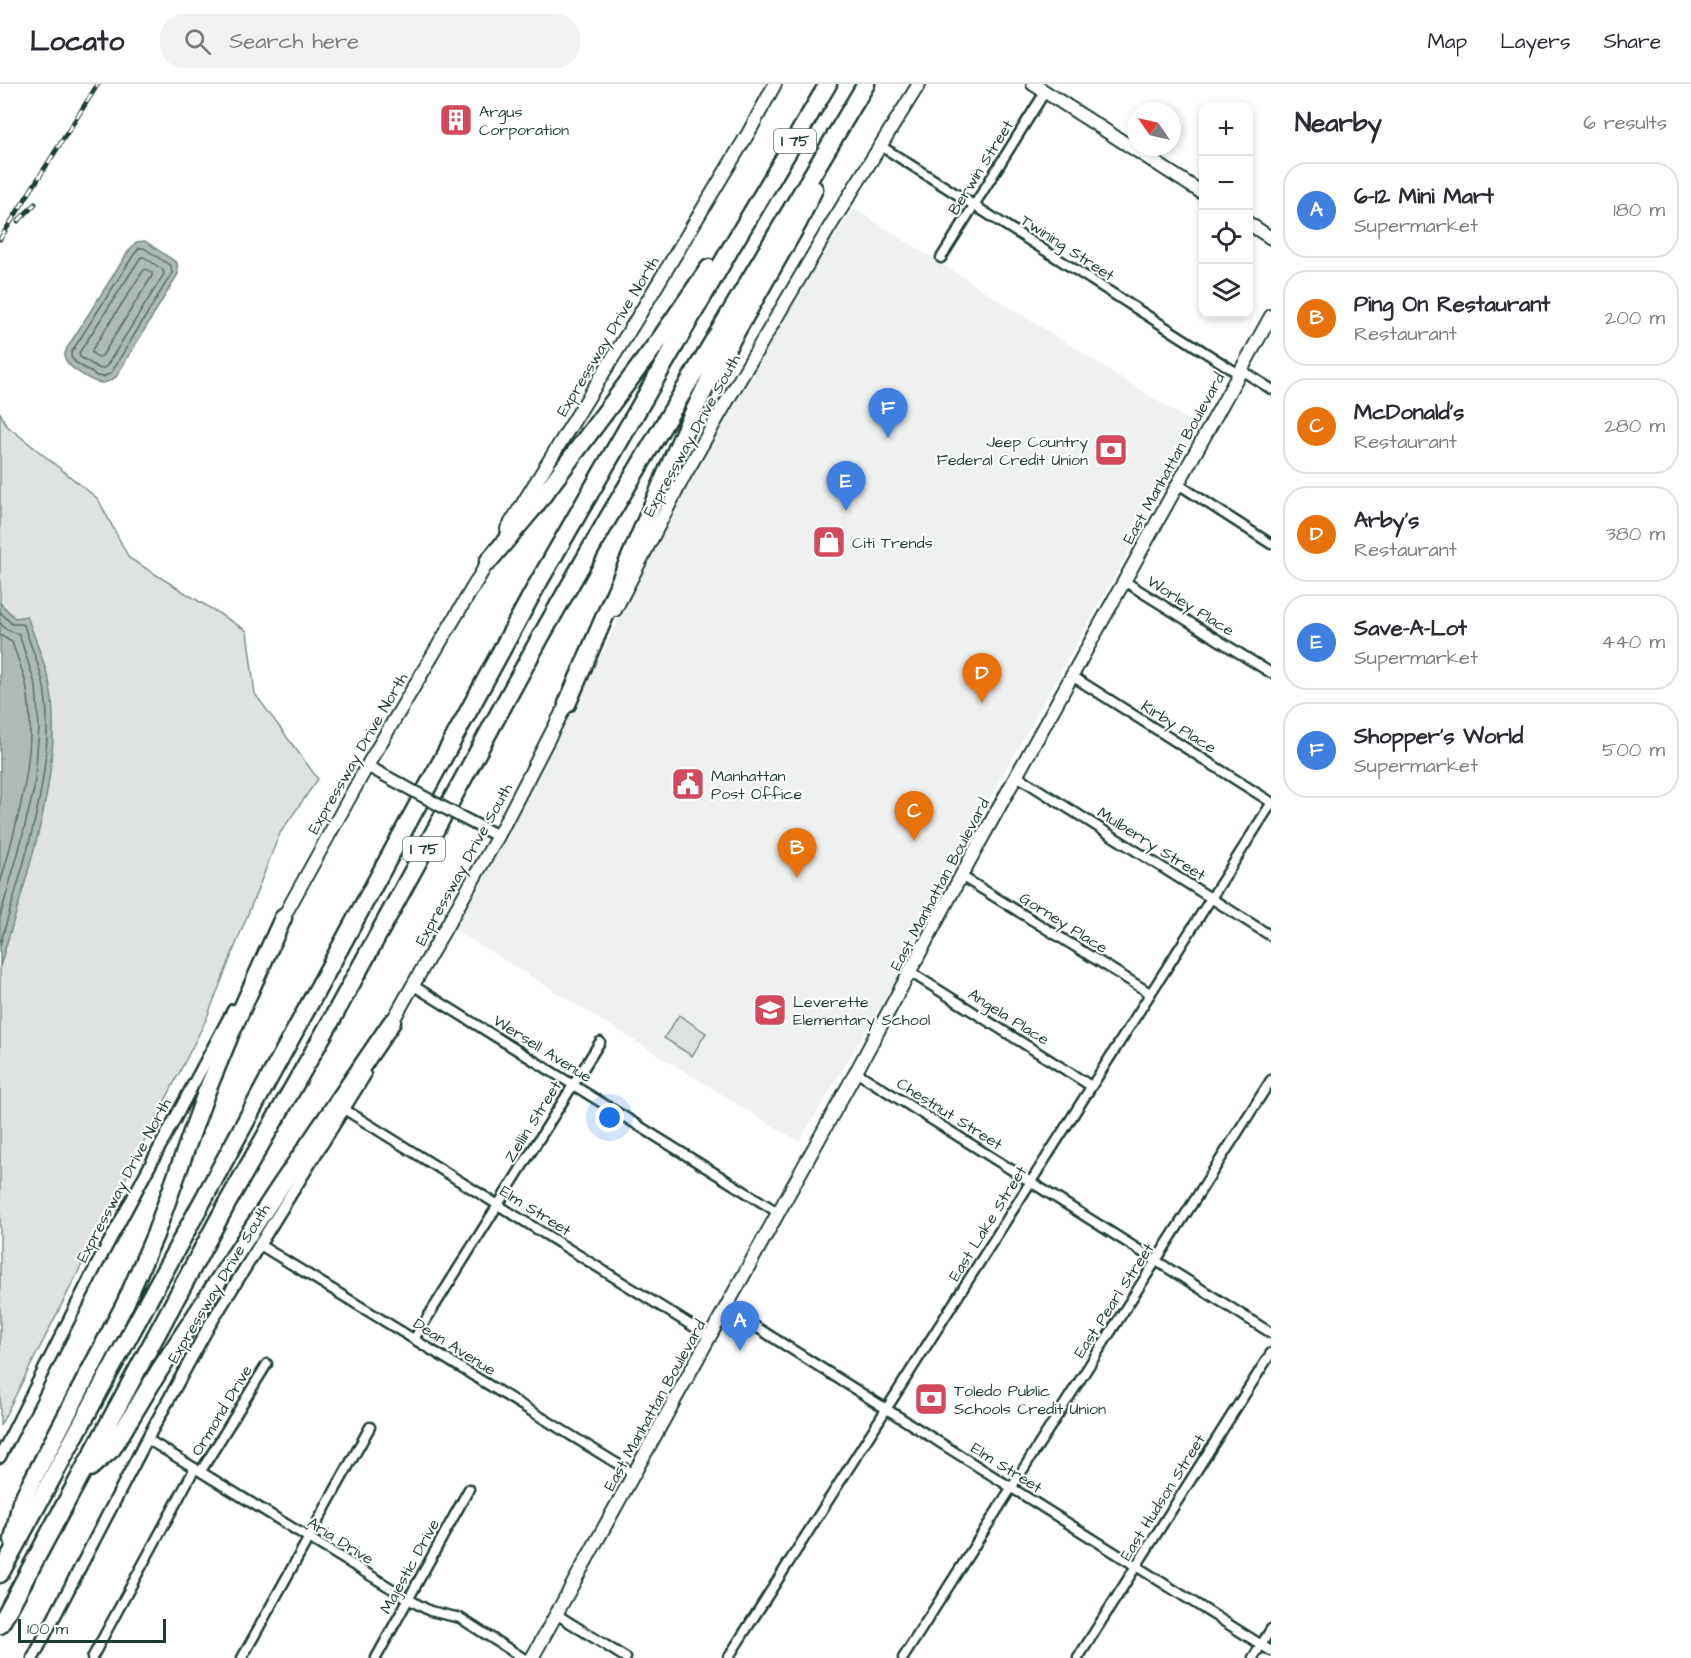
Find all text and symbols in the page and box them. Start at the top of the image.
search box [160,14,580,68]
text: Locato [30,22,124,61]
icon: search [181,25,214,58]
text: Search here [229,26,359,57]
text: Map [1427,27,1467,56]
text: Layers [1500,27,1570,56]
text: Share [1603,27,1661,56]
place label: Argus Corporation [479,101,569,141]
building icon: Argus Corporation [438,102,474,138]
north arrow [1127,102,1181,156]
map controls [1199,102,1253,318]
button: + [1199,102,1253,156]
text: Nearby [1295,105,1382,141]
text: 6 results [1583,109,1667,137]
street label: Berwin Street [943,115,1019,219]
road number: I 75 [774,129,816,153]
button: − [1199,156,1253,210]
text: 6-12 Mini Mart [1354,181,1494,212]
text: A [1310,196,1323,224]
text: 180 m [1613,196,1665,224]
street label: Twining Street [1016,209,1119,288]
button: locate [1199,210,1253,264]
text: Supermarket [1354,212,1478,240]
street label: Expressway Drive North [551,252,665,421]
button: layers [1199,264,1253,318]
text: Ping On Restaurant [1354,289,1550,320]
text: B [1309,304,1324,332]
text: 200 m [1605,304,1665,332]
text: Restaurant [1354,320,1457,348]
street label: Expressway Drive South [638,350,747,521]
street label: East Manhattan Boulevard [1118,369,1230,548]
pin: F [868,388,908,438]
text: McDonald's [1354,397,1464,428]
text: C [1309,412,1324,440]
text: 280 m [1604,412,1665,440]
text: Restaurant [1354,428,1457,456]
place label: Jeep Country Federal Credit Union [937,431,1088,471]
bank icon: Jeep Country Federal Credit Union [1093,432,1129,468]
pin: E [826,462,866,511]
text: Arby's [1354,505,1419,536]
text: D [1310,520,1323,548]
text: 380 m [1606,520,1665,548]
shop icon: Citi Trends [811,524,847,560]
place label: Citi Trends [852,532,933,554]
text: Restaurant [1354,536,1457,564]
street label: Worley Place [1142,570,1239,642]
text: Save-A-Lot [1354,613,1467,644]
text: E [1311,628,1322,656]
text: 440 m [1602,628,1665,656]
text: Supermarket [1354,644,1478,672]
pin: D [962,654,1002,703]
street label: Expressway Drive North [303,669,414,839]
street label: Kirby Place [1136,695,1221,760]
text: Shopper's World [1354,721,1523,752]
text: F [1310,736,1323,764]
text: 500 m [1602,736,1665,764]
text: Supermarket [1354,752,1478,780]
place label: Manhattan Post Office [711,765,802,805]
public building icon: Manhattan Post Office [670,766,706,802]
street label: Expressway Drive South [410,779,519,950]
pin: C [894,792,934,841]
street label: East Manhattan Boulevard [885,794,995,975]
street label: Mulberry Street [1093,802,1210,887]
pin: B [778,828,816,878]
road number: I 75 [403,837,445,861]
street label: Gorney Place [1015,887,1112,960]
street label: Angela Place [963,983,1054,1052]
place label: Leverette Elementary School [793,991,930,1032]
school or university icon: Leverette Elementary School [752,992,788,1028]
street label: Wersell Avenue [489,1010,596,1088]
street label: Chestnut Street [892,1073,1007,1155]
street label: Zellin Street [499,1076,567,1167]
street label: Expressway Drive North [71,1094,177,1267]
your location [595,1103,624,1132]
street label: East Lake Street [944,1161,1032,1285]
street label: Elm Street [496,1180,576,1242]
street label: Expressway Drive South [162,1200,276,1368]
street label: East Pearl Street [1068,1238,1159,1362]
pin: A [720,1302,760,1351]
street label: Dean Avenue [409,1313,500,1381]
street label: East Manhattan Boulevard [599,1316,711,1495]
street label: Ormond Drive [186,1361,258,1460]
place label: Toledo Public Schools Credit Union [954,1380,1106,1420]
bank icon: Toledo Public Schools Credit Union [913,1381,949,1417]
street label: East Hudson Street [1115,1430,1211,1565]
street label: Elm Street [967,1437,1047,1499]
street label: Aria Drive [303,1512,378,1570]
street label: Majestic Drive [375,1515,445,1618]
scale bar [18,1616,166,1644]
text: 100 m [27,1618,68,1640]

